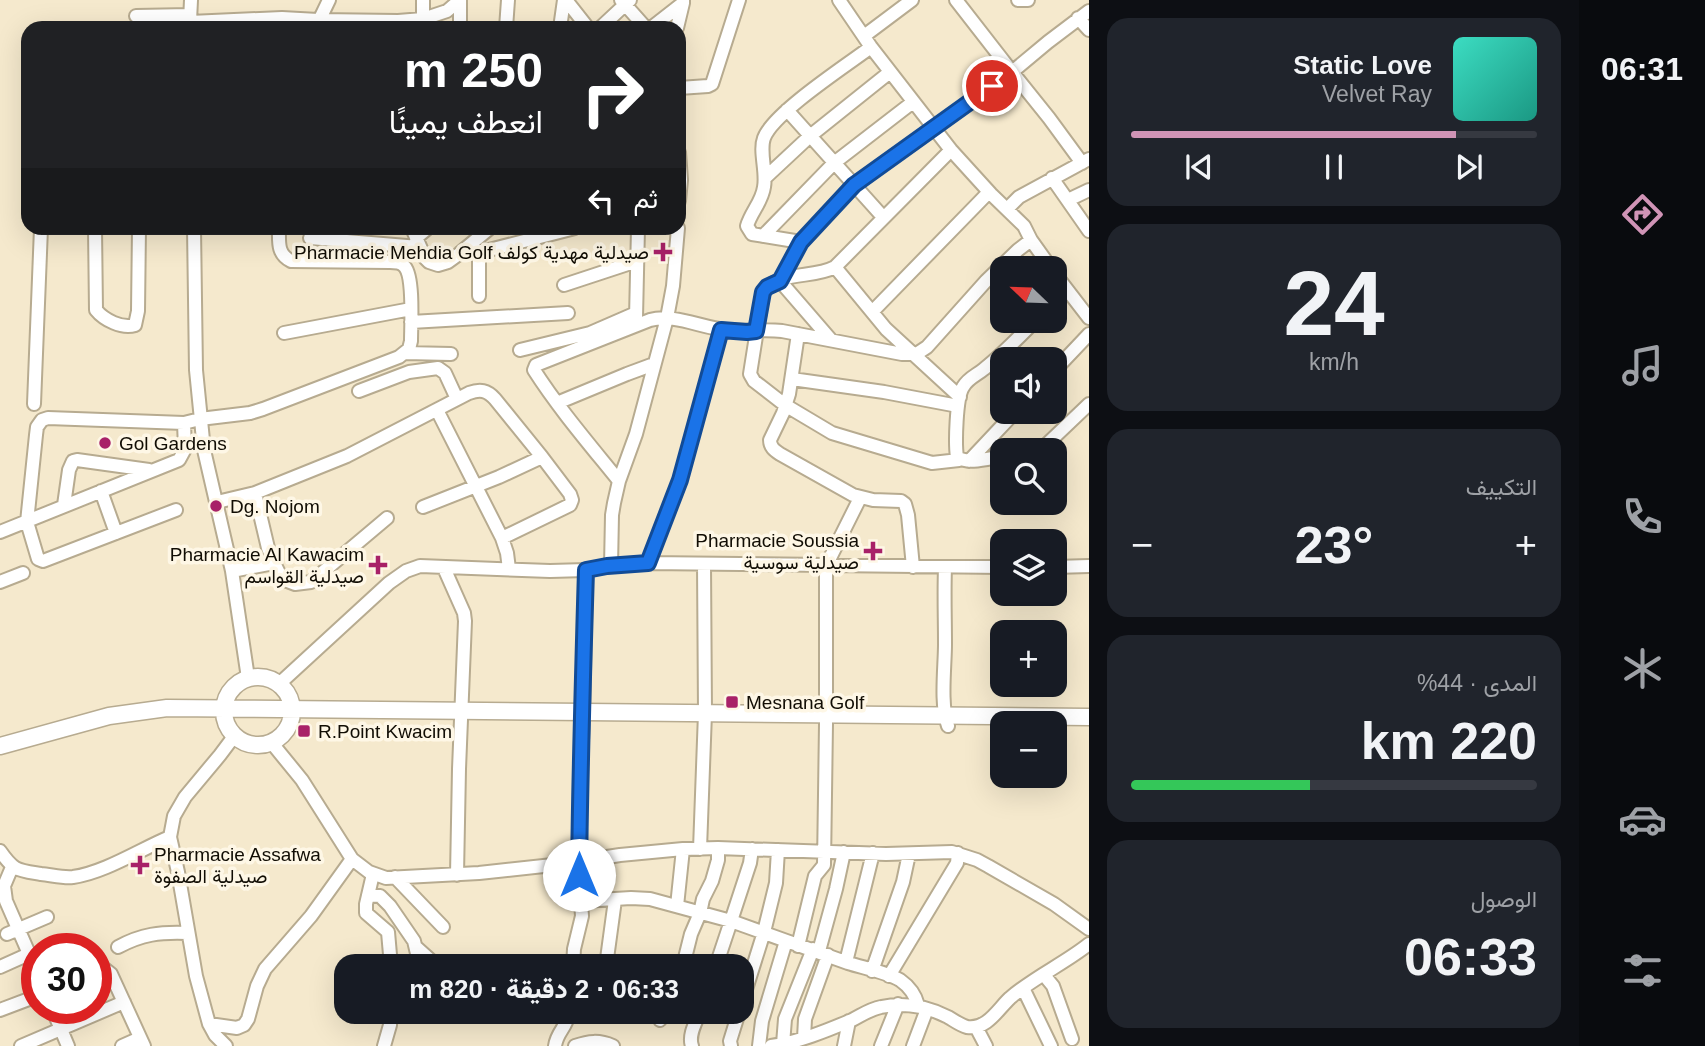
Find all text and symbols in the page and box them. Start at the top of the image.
text: 250 m [404,43,543,97]
icon: right [567,49,658,140]
text: Static Love [1293,50,1432,80]
text: 06:31 [1601,51,1683,87]
pin [962,56,1022,116]
icon: arrive [973,67,1011,105]
text: Velvet Ray [1322,81,1432,107]
text: انعطف يمينًا [389,104,543,140]
icon: previous [1180,148,1218,186]
icon: pause [1315,148,1353,186]
icon: next [1450,148,1488,186]
icon: left [582,182,620,220]
text: ثم [634,184,658,214]
icon: directions [1618,190,1667,239]
place label: Pharmacie Mehdia Golf صيدلية مهدية كولف [294,242,649,264]
marker: Pharmacie Mehdia Golf صيدلية مهدية كولف [655,244,671,260]
text: 24 [1283,253,1385,354]
north arrow [990,256,1068,332]
map controls [990,256,1067,788]
icon: music [1618,341,1667,390]
button: sound [990,347,1067,424]
text: km/h [1309,349,1359,375]
place label: Gol Gardens [119,433,227,454]
marker: Gol Gardens [97,435,113,451]
button: search [990,438,1067,515]
text: التكييف [1466,474,1537,500]
icon: phone [1618,492,1667,541]
place label: Dg. Nojom [230,496,320,517]
marker: Dg. Nojom [208,498,224,514]
text: 23° [1295,516,1373,574]
text: − [1131,524,1153,566]
text: + [1515,524,1537,566]
button: layers [990,529,1067,606]
place label: Pharmacie Soussia صيدلية سوسية [695,530,859,574]
marker: Pharmacie Soussia صيدلية سوسية [865,543,881,559]
place label: Pharmacie Al Kawacim صيدلية القواسم [170,544,364,589]
marker: Pharmacie Al Kawacim صيدلية القواسم [370,557,386,573]
button: + [990,620,1067,697]
icon: climate [1618,644,1667,693]
text: المدى · 44% [1417,670,1537,696]
place label: Mesnana Golf [746,692,865,713]
marker: Mesnana Golf [724,694,740,710]
button: − [990,711,1067,788]
text: 220 km [1361,712,1537,770]
place label: R.Point Kwacim [318,721,452,742]
marker: R.Point Kwacim [296,723,312,739]
icon: car [1618,795,1667,844]
position arrow [542,838,616,912]
place label: Pharmacie Assafwa صيدلية الصفوة [154,844,321,888]
marker: Pharmacie Assafwa صيدلية الصفوة [132,857,148,873]
text: الوصول [1471,886,1537,912]
text: 06:33 [1404,928,1537,986]
speed limit sign: 30 [21,933,112,1024]
icon: filters [1618,946,1667,995]
text: 06:33 · 2 دقيقة · 820 m [409,974,679,1004]

